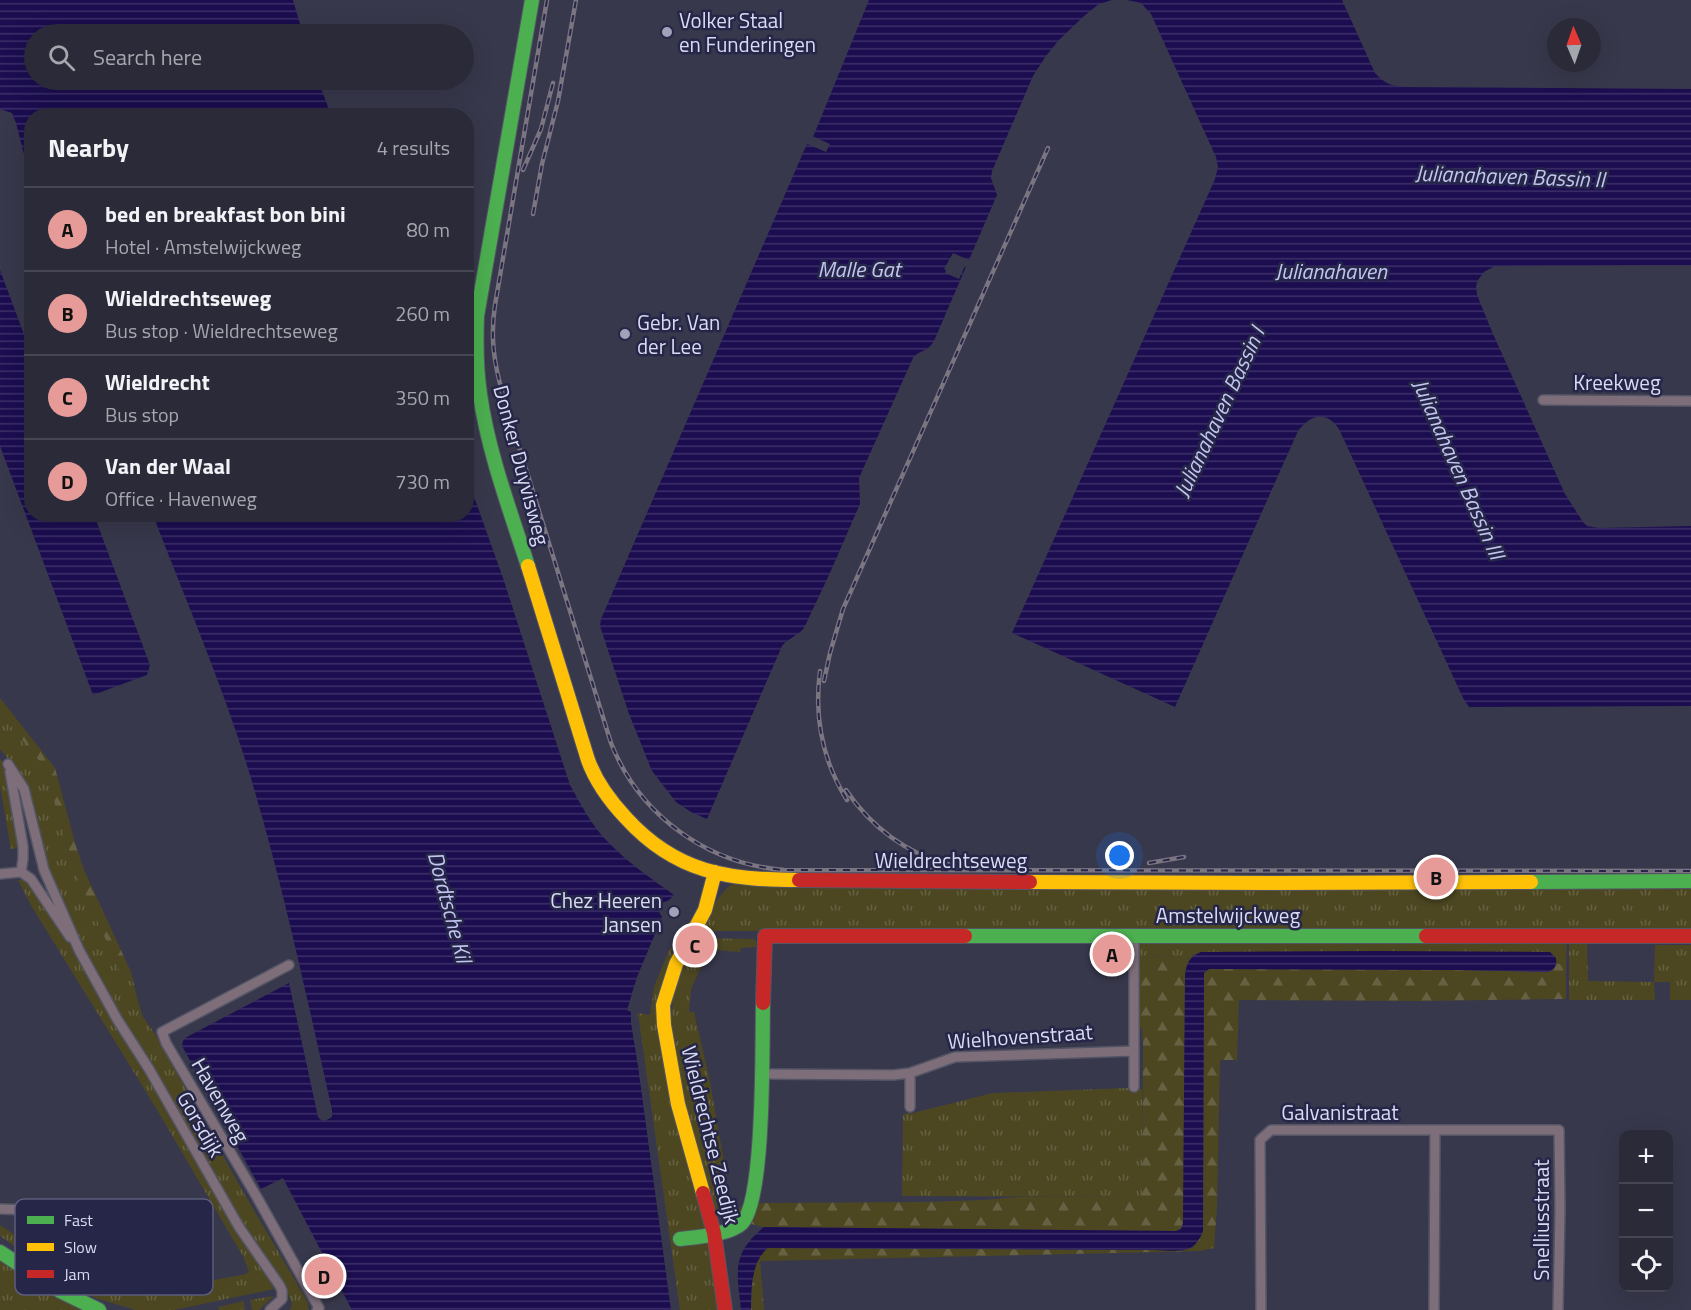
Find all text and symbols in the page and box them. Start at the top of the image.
place label: Volker Staal en Funderingen [679,4,816,60]
north arrow [1547,18,1601,72]
search box [24,24,474,90]
marker: Volker Staal en Funderingen [660,25,674,39]
text: Search here [93,40,202,74]
icon: search [45,41,78,74]
text: Nearby [48,128,129,167]
text: 4 results [377,132,450,163]
water label: Julianahaven Bassin II [1415,156,1607,196]
text: bed en breakfast bon bini [105,197,346,231]
text: A [61,214,74,245]
text: 80 m [406,214,450,245]
text: Hotel · Amstelwijckweg [105,231,301,262]
water label: Malle Gat [817,252,904,286]
water label: Julianahaven [1275,254,1388,288]
text: Wieldrechtseweg [105,281,271,315]
text: B [61,298,74,329]
text: 260 m [395,298,450,329]
place label: Gebr. Van der Lee [637,306,720,362]
text: Bus stop · Wieldrechtseweg [105,315,338,346]
water label: Julianahaven Bassin I [1165,319,1274,503]
marker: Gebr. Van der Lee [618,327,632,341]
text: Wieldrecht [105,365,210,399]
street label: Kreekweg [1573,366,1661,398]
water label: Julianahaven Bassin III [1404,373,1515,567]
street label: Donker Duyvisweg [485,381,559,549]
text: C [62,382,73,413]
text: 350 m [395,382,450,413]
text: Bus stop [105,399,179,430]
text: Van der Waal [105,449,231,483]
text: D [61,466,74,497]
text: 730 m [395,466,450,497]
text: Office · Havenweg [105,483,257,514]
your location [1105,841,1134,870]
street label: Wieldrechtseweg [875,844,1028,876]
water label: Dordtsche Kil [419,848,482,969]
pin: B [1416,854,1456,900]
place label: Chez Heeren Jansen [550,884,662,940]
street label: Amstelwijckweg [1156,899,1300,931]
marker: Chez Heeren Jansen [667,905,681,919]
pin: C [676,922,714,968]
pin: A [1092,932,1132,976]
street label: Wielhovenstraat [946,1015,1094,1057]
street label: Wieldrechtse Zeedijk [673,1042,749,1228]
street label: Havenweg [184,1051,258,1149]
street label: Gorsdijk [169,1085,233,1163]
street label: Galvanistraat [1281,1096,1399,1128]
map controls [1619,1130,1673,1292]
button: + [1619,1130,1673,1184]
street label: Snelliusstraat [1525,1159,1557,1281]
button: − [1619,1184,1673,1238]
legend [15,1199,213,1295]
text: Fast [64,1208,93,1232]
text: Slow [64,1235,97,1259]
button: locate [1619,1238,1673,1292]
pin: D [304,1254,344,1298]
text: Jam [64,1262,90,1286]

